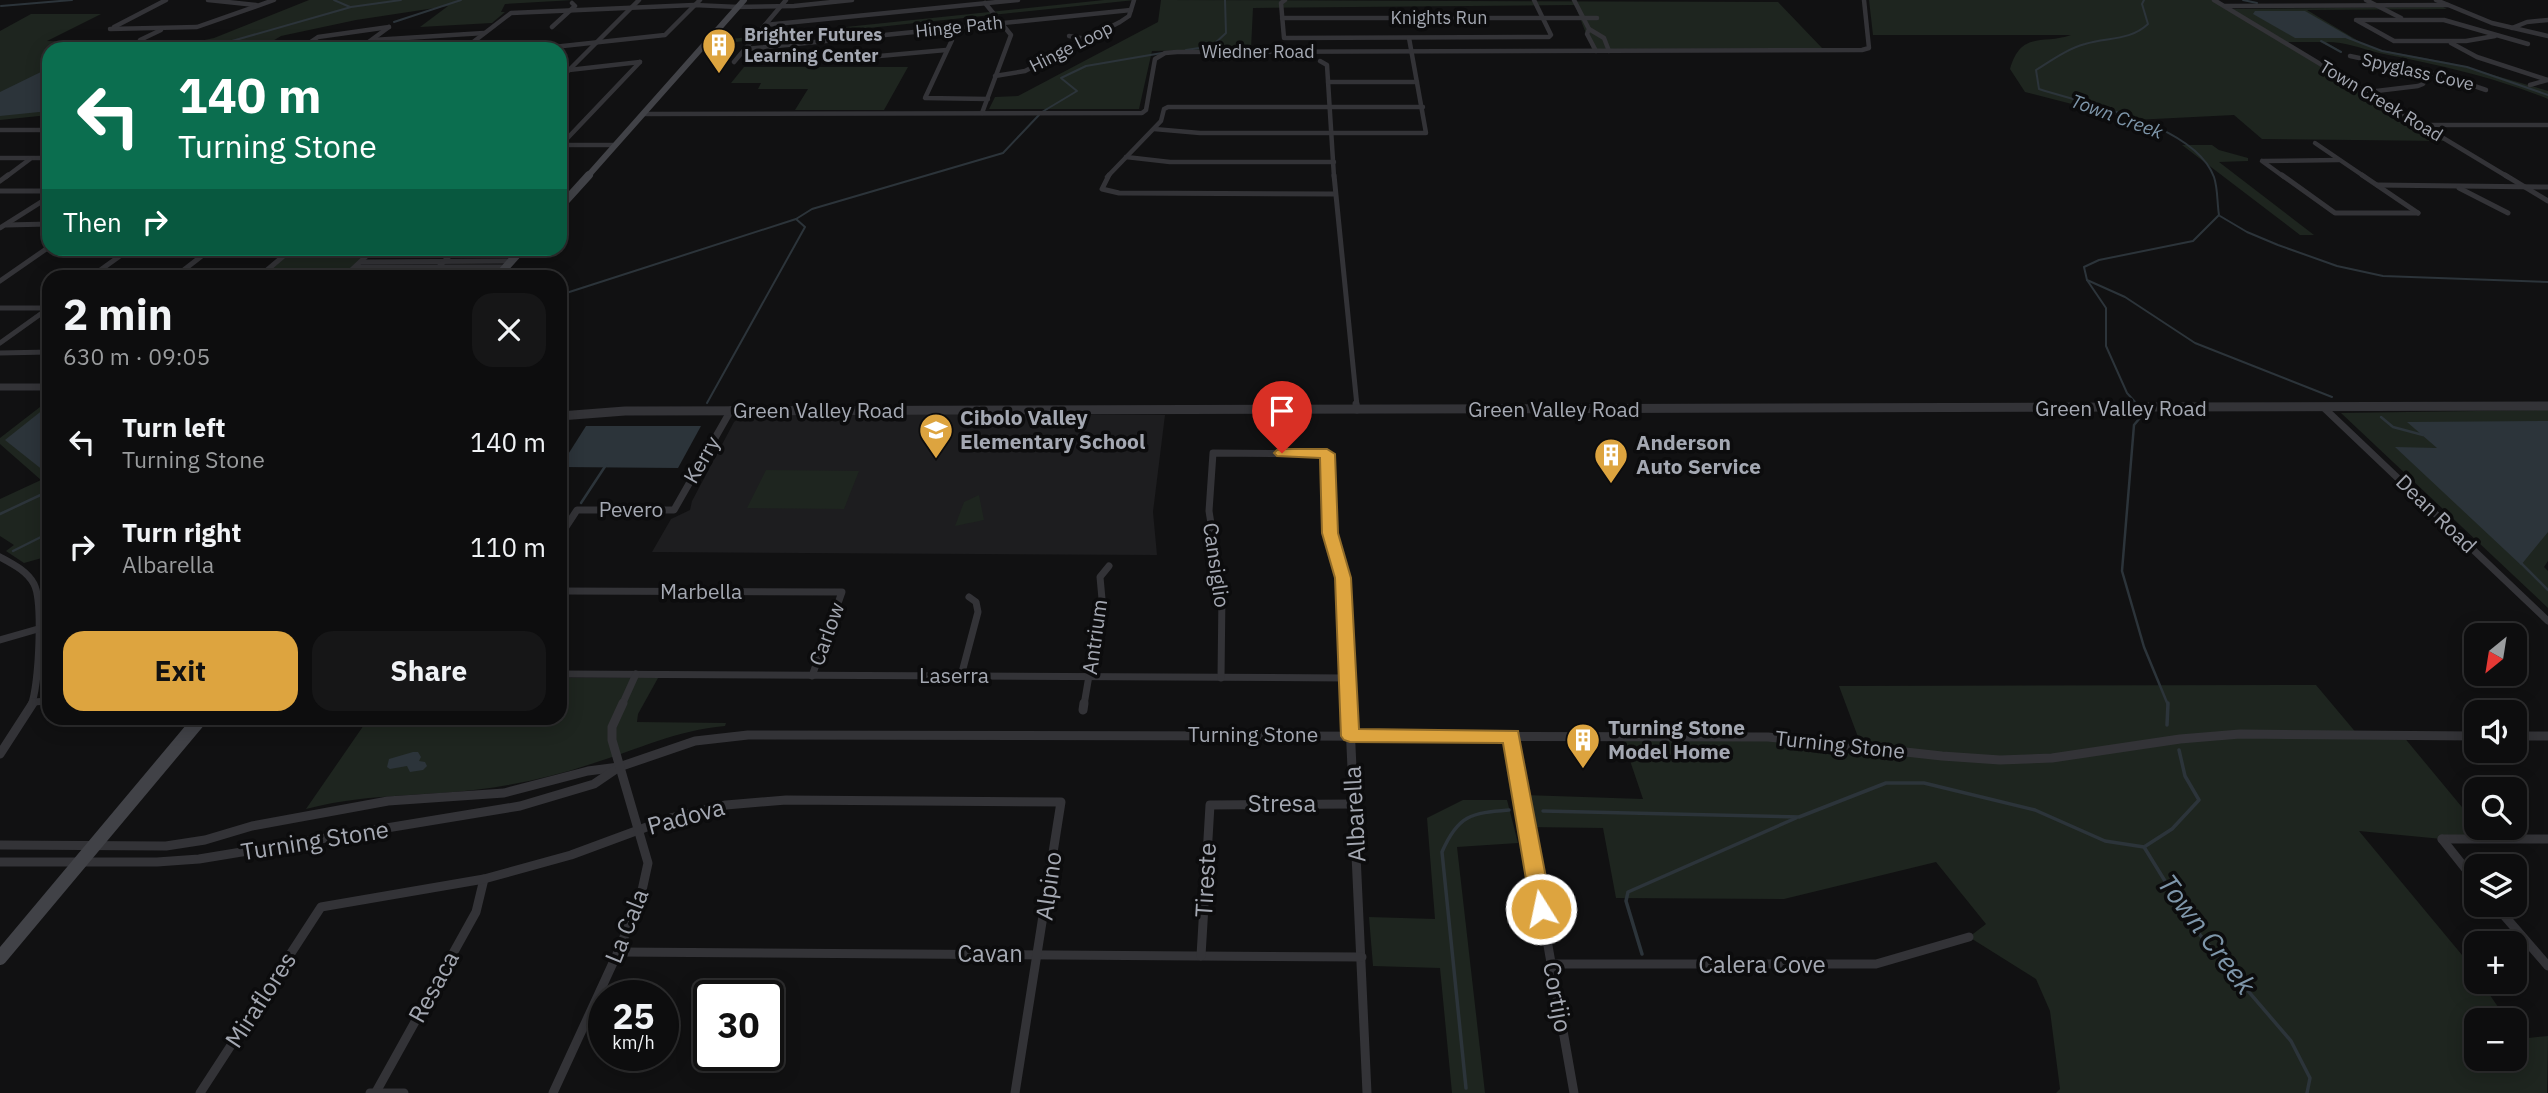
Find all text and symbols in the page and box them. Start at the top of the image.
street label: Knights Run [1391,6,1487,29]
street label: Hinge Path [914,10,1004,43]
street label: Hinge Loop [1025,16,1116,77]
place label: Brighter Futures Learning Center [744,23,882,67]
building icon: Brighter Futures Learning Center [700,26,738,75]
street label: Wiedner Road [1201,40,1315,63]
street label: Spyglass Cove [2360,47,2477,96]
street label: Town Creek Road [2315,55,2447,146]
text: 140 m [178,63,322,126]
icon: left [63,70,154,161]
water label: Town Creek [2068,88,2167,144]
text: Turning Stone [178,125,377,167]
icon: right [136,203,174,241]
text: Then [63,205,122,239]
text: 2 min [63,287,173,342]
button: close [472,293,546,367]
text: 630 m · 09:05 [63,341,210,371]
pin [1252,381,1312,453]
icon: arrive [1263,392,1301,430]
street label: Green Valley Road [2035,394,2207,422]
street label: Green Valley Road [1468,395,1640,423]
street label: Green Valley Road [733,396,905,424]
place label: Cibolo Valley Elementary School [960,403,1145,455]
text: Turn left [122,410,225,444]
school or university icon: Cibolo Valley Elementary School [917,411,955,460]
icon: left [63,423,101,461]
text: 140 m [470,425,546,459]
place label: Anderson Auto Service [1636,428,1761,480]
street label: Kerry [676,430,726,488]
building icon: Anderson Auto Service [1592,436,1630,485]
text: Turning Stone [122,444,265,474]
street label: Dean Road [2390,468,2483,559]
street label: Pevero [599,495,663,523]
text: Turn right [122,515,241,549]
street label: Cansiglio [1197,521,1237,609]
icon: right [63,528,101,566]
text: 110 m [470,530,546,564]
text: Albarella [122,549,214,579]
street label: Marbella [660,577,742,605]
street label: Antrium [1075,597,1113,676]
street label: Carlow [802,598,850,669]
north arrow [2464,623,2527,686]
map controls [2464,623,2527,1071]
button: Exit [63,631,298,711]
button: Share [312,631,546,711]
street label: Laserra [919,661,989,689]
button: sound [2464,700,2527,763]
place label: Turning Stone Model Home [1608,713,1745,765]
street label: Turning Stone [1188,720,1318,748]
building icon: Turning Stone Model Home [1564,721,1602,770]
street label: Turning Stone [1774,723,1906,765]
street label: Albarella [1335,765,1372,863]
button: search [2464,777,2527,840]
street label: Stresa [1248,787,1317,819]
street label: Padova [644,790,728,842]
street label: Turning Stone [239,813,391,867]
street label: Tireste [1187,842,1223,918]
street label: Alpino [1027,850,1069,922]
button: layers [2464,854,2527,917]
water label: Town Creek [2150,866,2265,1002]
position arrow [1504,872,1578,946]
street label: La Cala [597,884,656,968]
button: + [2464,931,2527,994]
street label: Cavan [957,937,1023,969]
street label: Miraflores [217,945,303,1054]
street label: Resaca [400,945,466,1028]
street label: Calera Cove [1698,948,1826,980]
street label: Cortijo [1536,959,1580,1035]
speed limit sign: 30 [693,980,784,1071]
text: 25 [612,993,655,1039]
button: − [2464,1008,2527,1071]
text: km/h [612,1031,655,1054]

